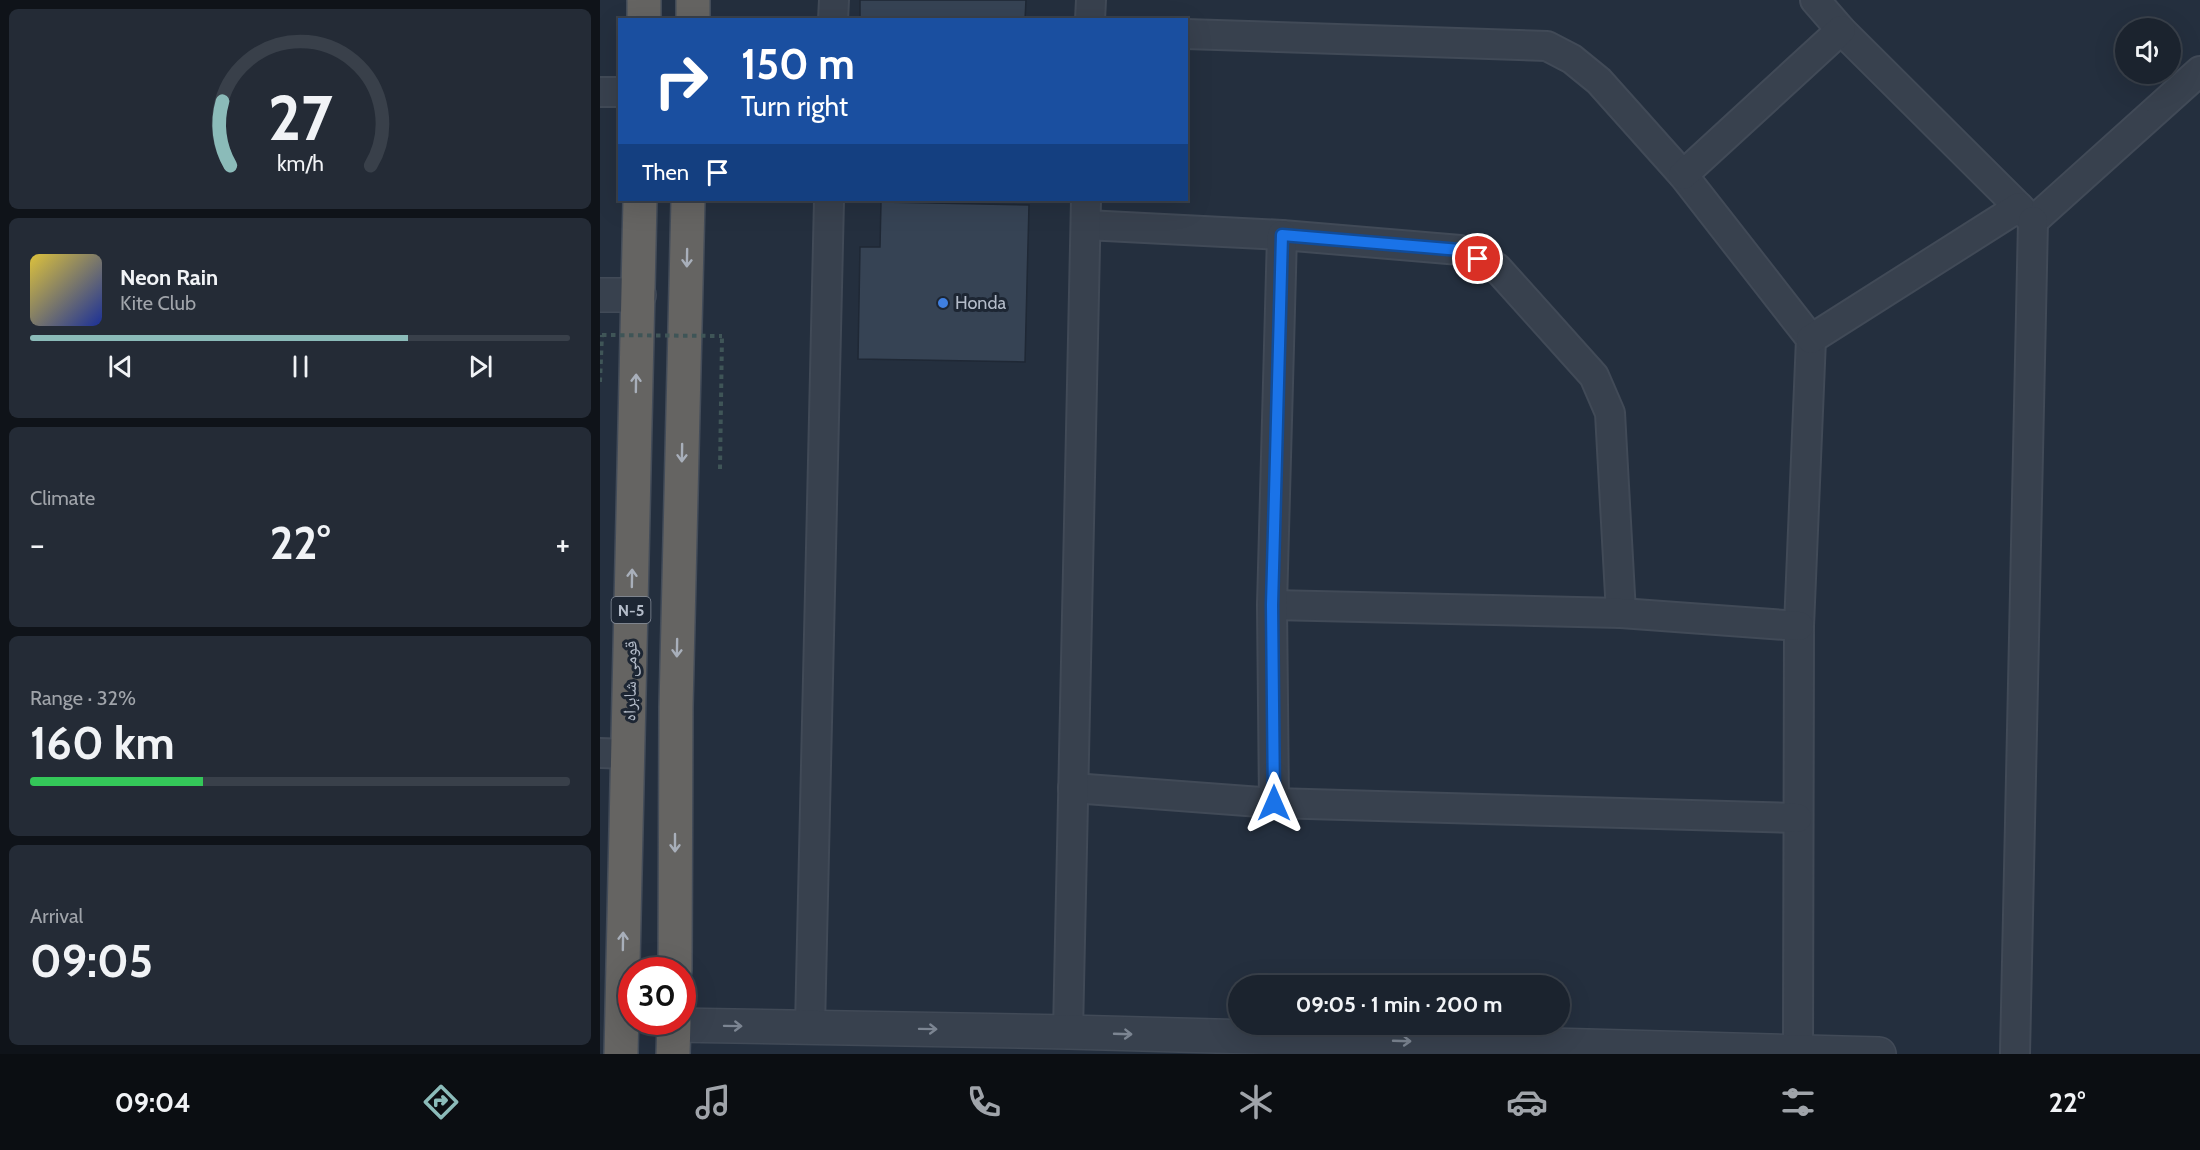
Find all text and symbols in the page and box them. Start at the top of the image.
map controls [2115,18,2181,84]
button: sound [2115,18,2181,84]
text: 150 m [741,38,855,90]
icon: right [642,42,720,120]
text: 27 [268,80,333,156]
text: Turn right [741,90,848,123]
text: km/h [277,150,323,176]
icon: arrive [701,156,734,189]
text: Then [642,159,689,186]
pin [1452,233,1503,284]
icon: arrive [1461,242,1494,275]
one-way arrow [681,247,693,267]
text: Neon Rain [120,264,218,291]
text: Kite Club [120,291,196,315]
place label: Honda [955,292,1006,314]
marker: Honda [936,296,950,310]
icon: previous [104,350,137,383]
icon: pause [284,350,317,383]
icon: next [464,350,497,383]
one-way arrow [631,374,642,394]
one-way arrow [676,442,688,462]
text: Climate [30,486,95,510]
text: 22° [270,516,330,570]
text: − [30,524,45,564]
text: + [555,524,570,564]
one-way arrow [626,569,638,589]
road number: N-5 [612,597,651,623]
one-way arrow [672,637,683,657]
street label: قومی شاہراہ [618,640,642,722]
text: Range · 32% [30,686,136,710]
text: 160 km [30,716,175,770]
position arrow [1242,771,1306,835]
one-way arrow [669,832,681,852]
text: Arrival [30,904,83,928]
one-way arrow [618,932,629,952]
text: 09:05 [30,934,153,988]
speed limit sign: 30 [618,957,696,1035]
text: 09:05 · 1 min · 200 m [1296,991,1502,1018]
one-way arrow [722,1020,742,1032]
one-way arrow [917,1023,937,1035]
one-way arrow [1112,1028,1132,1039]
one-way arrow [1391,1036,1411,1047]
icon: directions [420,1081,462,1123]
icon: music [692,1081,734,1123]
icon: phone [963,1081,1005,1123]
icon: climate [1235,1081,1277,1123]
icon: car [1506,1081,1548,1123]
icon: filters [1777,1081,1819,1123]
text: 09:04 [115,1086,191,1119]
text: 22° [2049,1086,2085,1119]

